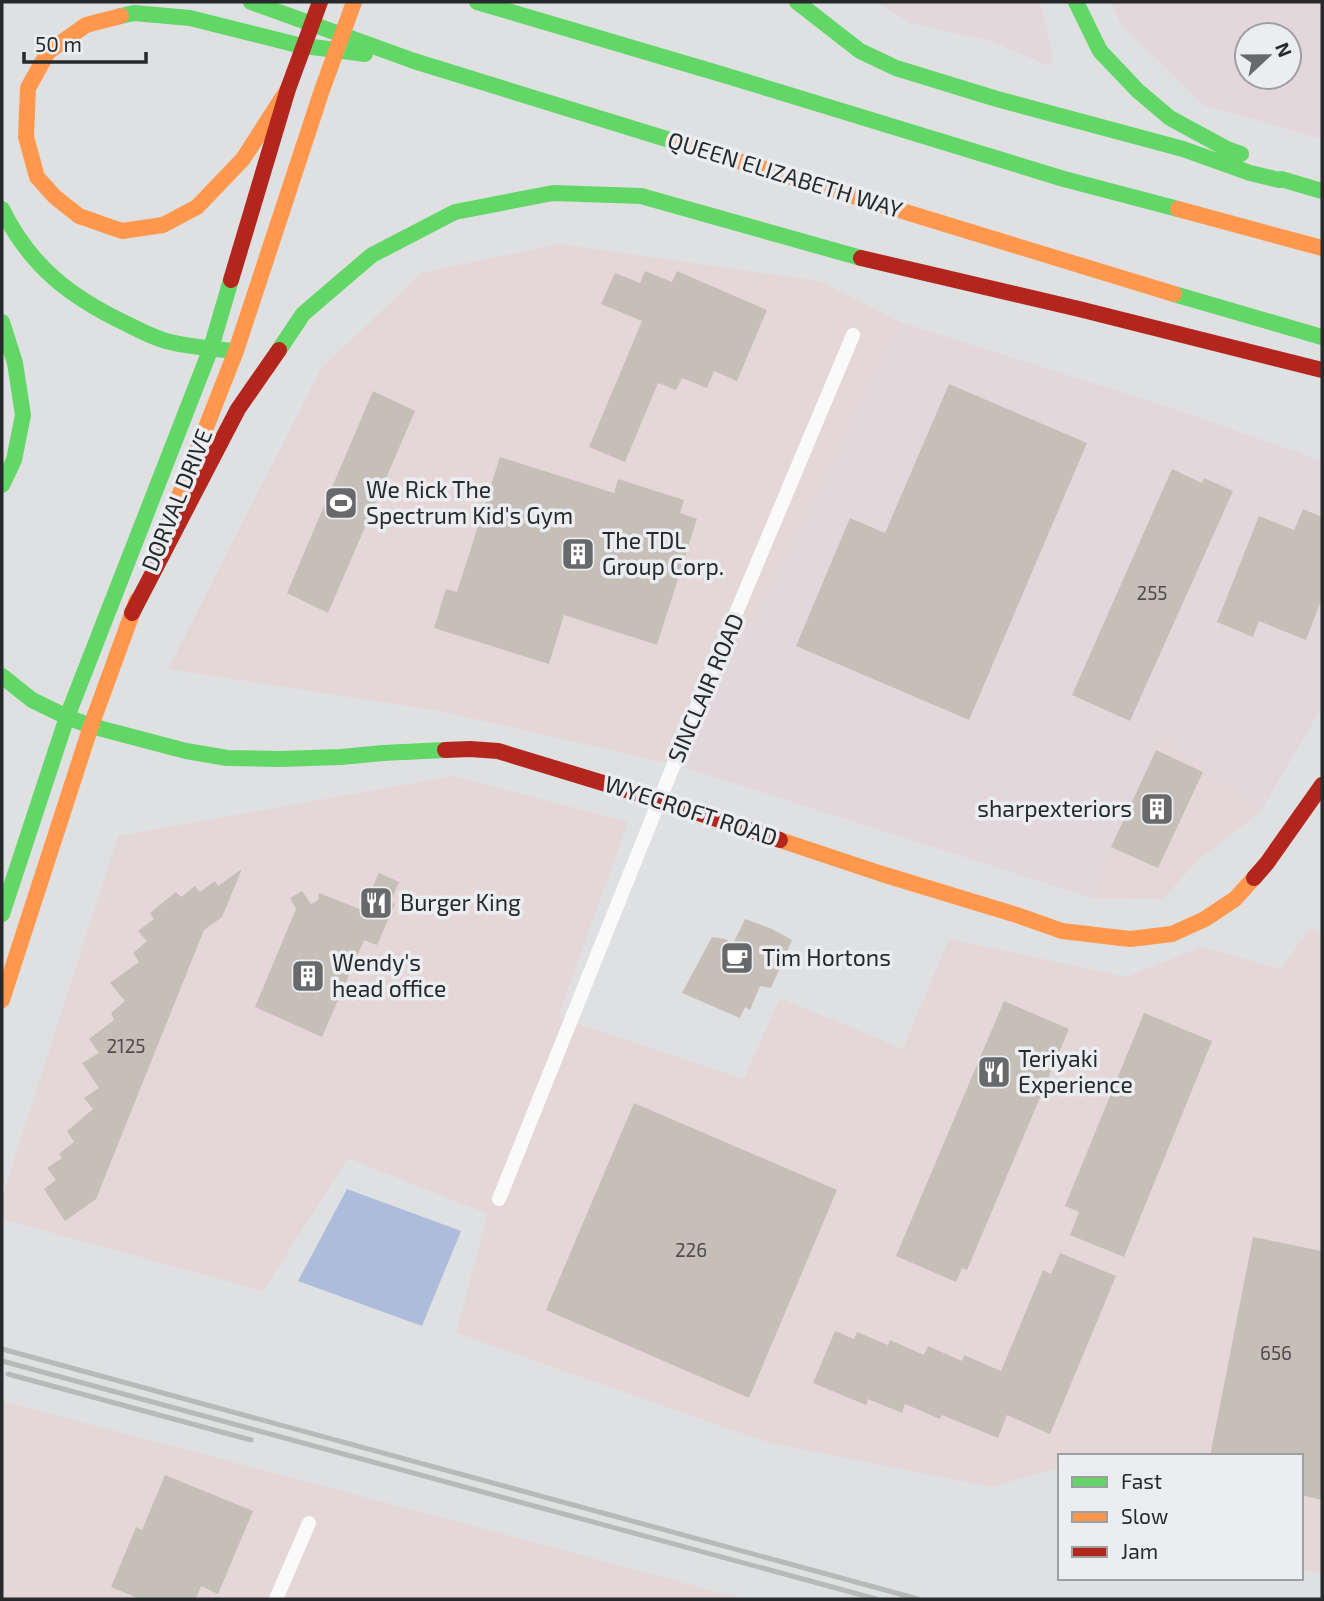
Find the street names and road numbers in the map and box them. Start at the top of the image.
street label: QUEEN ELIZABETH WAY [665,125,906,223]
street label: DORVAL DRIVE [135,424,217,575]
street label: SINCLAIR ROAD [661,609,749,766]
street label: WYECROFT ROAD [602,769,781,851]

